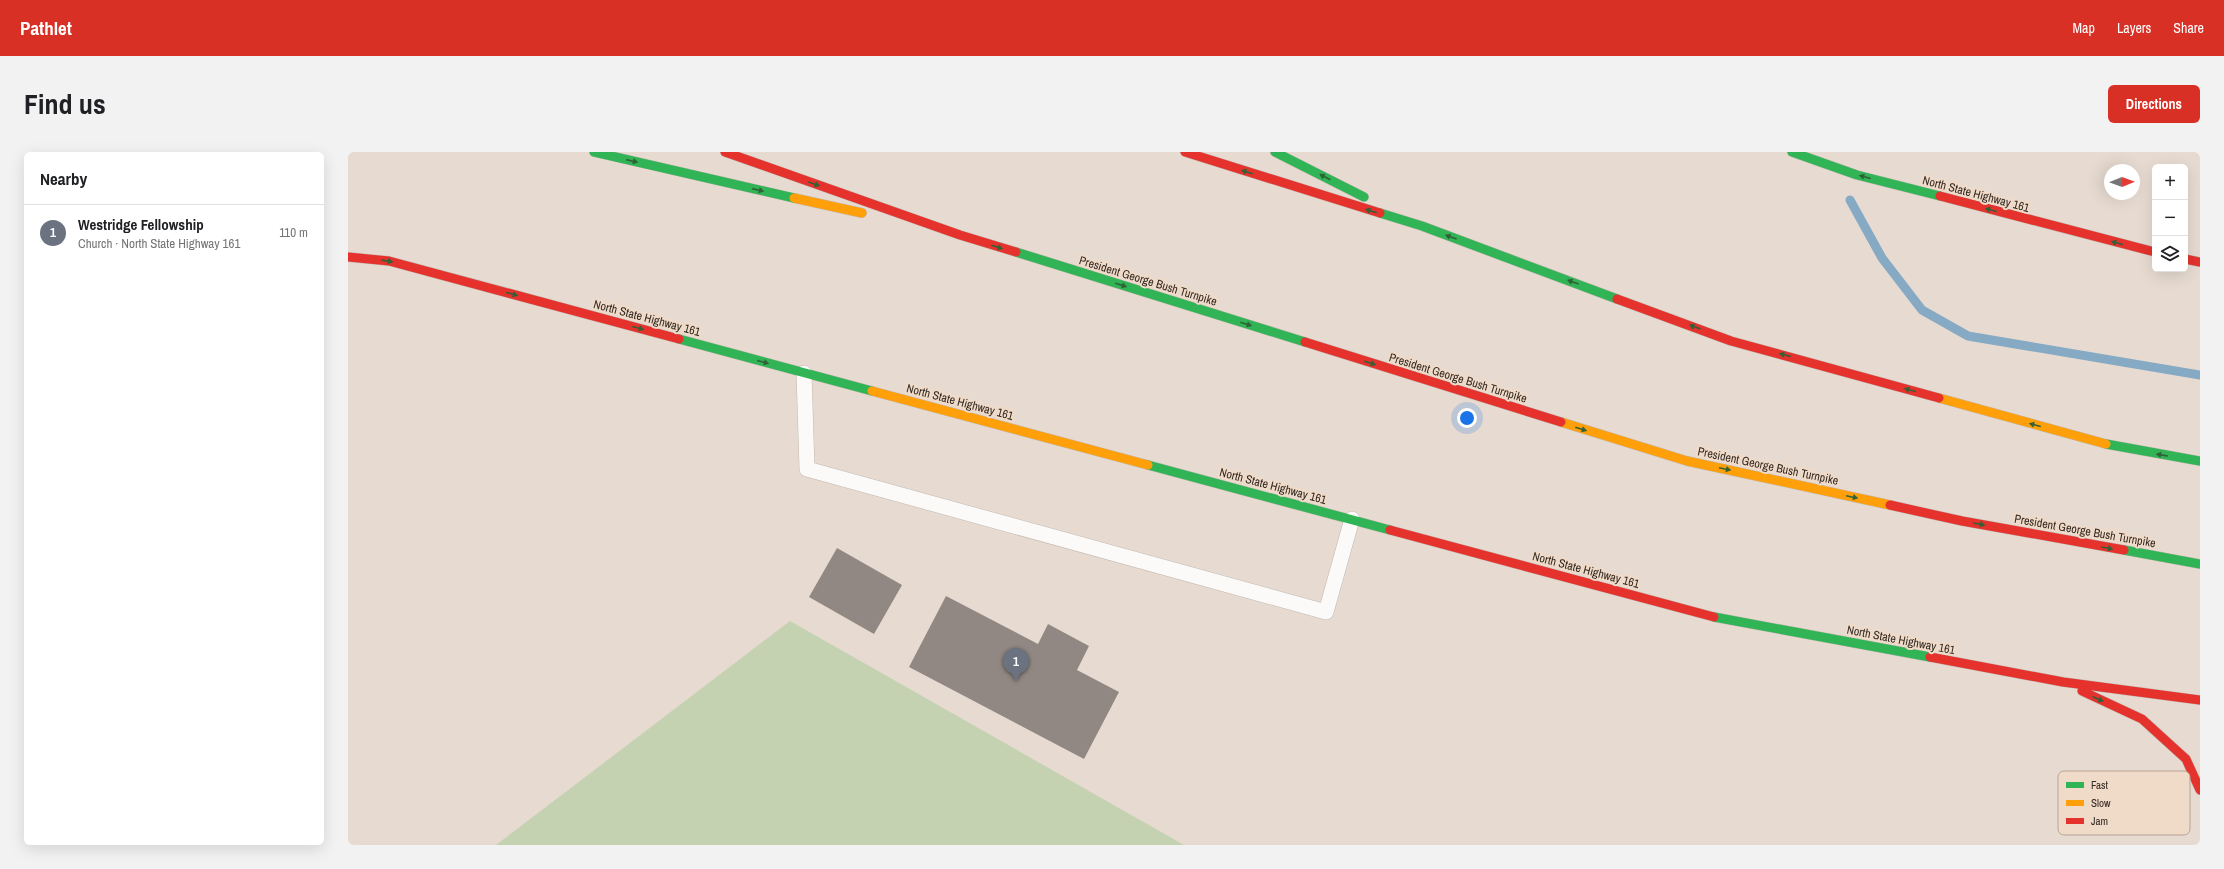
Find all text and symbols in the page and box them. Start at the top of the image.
text: Pathlet [20,15,72,41]
text: Map [2073,19,2095,37]
text: Layers [2117,19,2151,37]
text: Share [2173,19,2204,37]
text: Find us [24,85,106,123]
button: Directions [2108,85,2200,123]
one-way arrow [626,158,638,164]
north arrow [2104,164,2140,200]
map controls [2152,164,2188,272]
button: + [2152,164,2188,200]
text: Nearby [40,167,87,190]
one-way arrow [1241,169,1253,175]
street label: North State Highway 161 [1921,172,2032,216]
one-way arrow [1319,174,1330,180]
one-way arrow [1859,174,1872,180]
one-way arrow [809,181,821,187]
one-way arrow [752,187,765,193]
button: − [2152,200,2188,236]
one-way arrow [1365,207,1377,213]
one-way arrow [1985,207,1997,213]
text: Westridge Fellowship [78,214,204,235]
text: 1 [50,224,56,241]
text: 110 m [279,224,308,241]
one-way arrow [1444,234,1456,240]
text: Church · North State Highway 161 [78,235,240,252]
button: layers [2152,236,2188,272]
one-way arrow [2111,239,2123,245]
one-way arrow [992,244,1004,250]
street label: President George Bush Turnpike [1077,252,1219,310]
one-way arrow [381,258,393,264]
one-way arrow [1566,279,1578,285]
one-way arrow [1116,282,1128,288]
one-way arrow [507,291,519,297]
street label: North State Highway 161 [592,296,703,340]
one-way arrow [1240,321,1252,327]
one-way arrow [1688,324,1700,330]
one-way arrow [632,325,644,331]
street label: President George Bush Turnpike [1387,349,1529,407]
one-way arrow [1778,352,1791,358]
one-way arrow [757,359,770,365]
one-way arrow [1364,360,1376,366]
street label: North State Highway 161 [905,380,1016,424]
one-way arrow [1904,387,1916,393]
your location [1457,408,1477,428]
one-way arrow [2029,422,2041,428]
one-way arrow [1575,426,1587,432]
street label: President George Bush Turnpike [1696,443,1840,489]
one-way arrow [2155,452,2168,458]
street label: North State Highway 161 [1218,464,1329,508]
one-way arrow [1719,467,1732,473]
one-way arrow [1846,494,1859,500]
street label: President George Bush Turnpike [2013,511,2157,551]
one-way arrow [1973,521,1986,527]
one-way arrow [2101,545,2113,551]
street label: North State Highway 161 [1531,548,1642,592]
street label: North State Highway 161 [1846,622,1957,658]
pin: 1 [1003,648,1029,681]
one-way arrow [2093,696,2105,702]
legend [2058,771,2190,835]
text: Fast [2091,778,2109,792]
text: Slow [2091,796,2111,810]
text: Jam [2091,814,2108,828]

